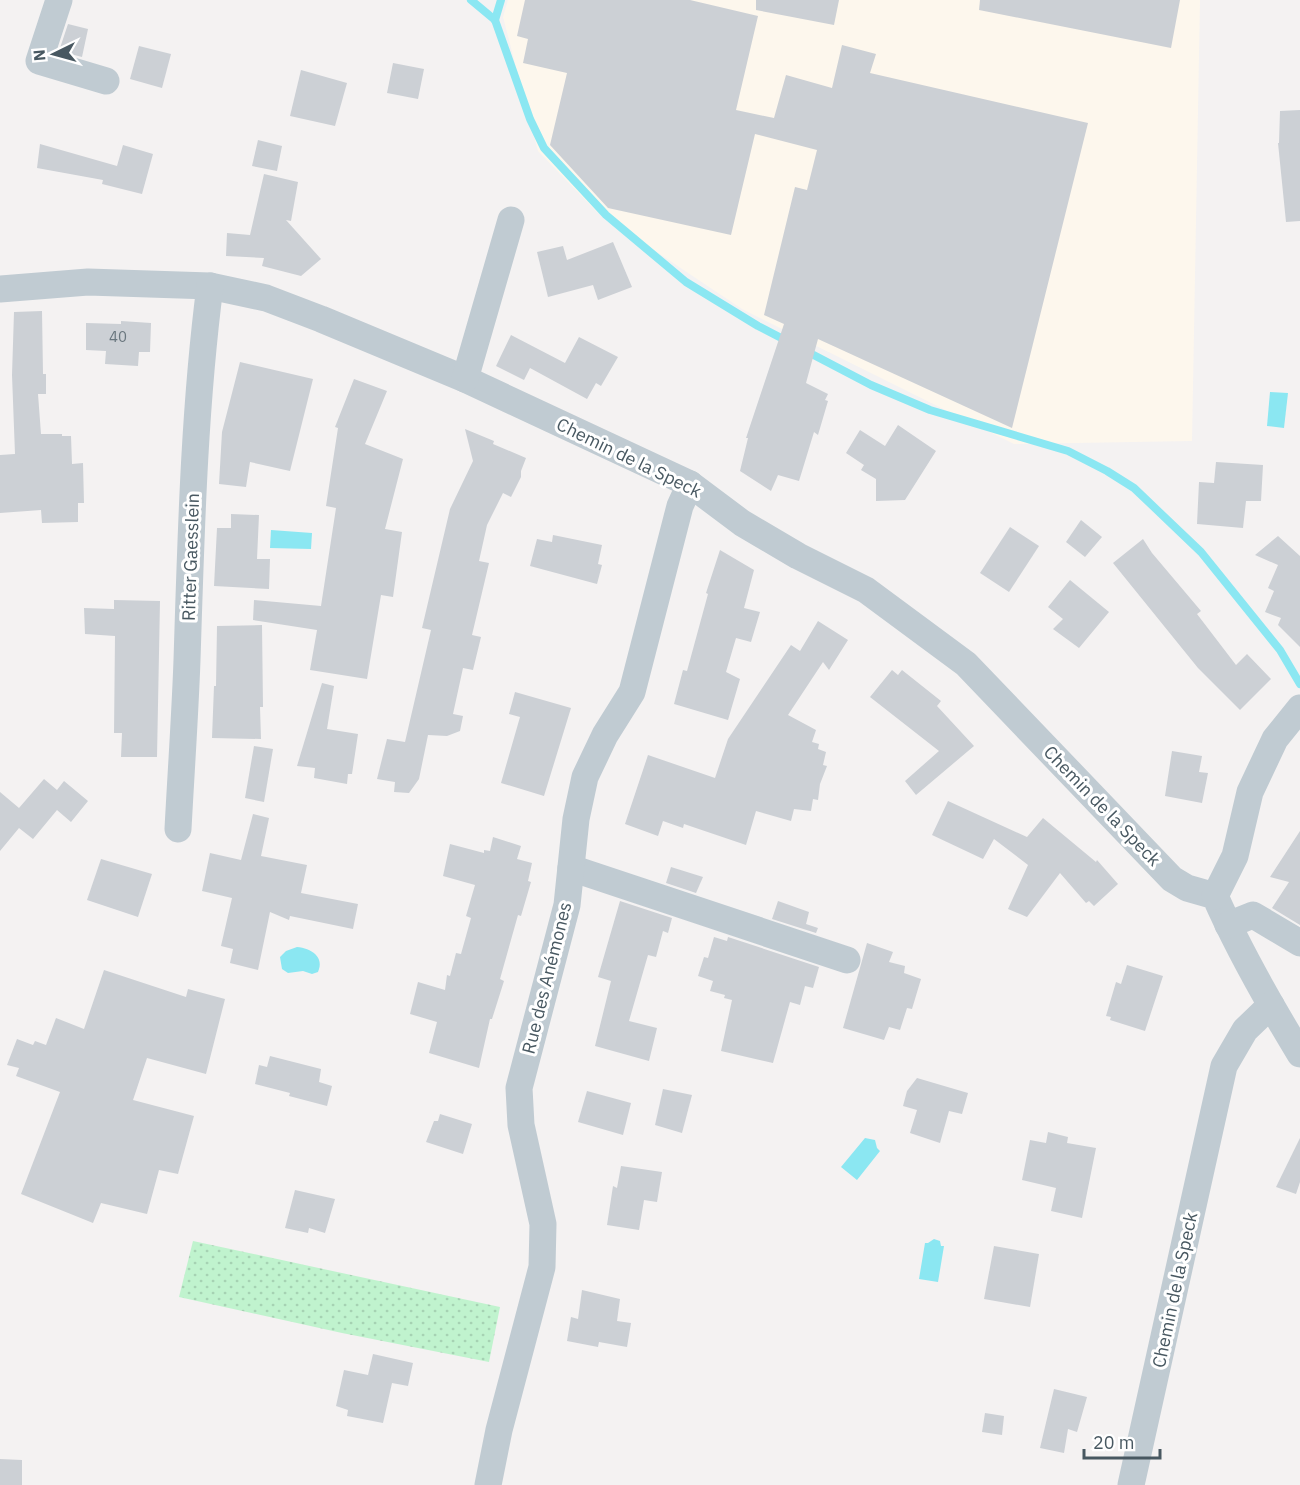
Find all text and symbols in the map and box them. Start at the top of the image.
north arrow [24,24,84,84]
text: N [29,49,50,62]
house number: 40 [109,327,127,346]
street label: Chemin de la Speck [553,412,706,503]
street label: Ritter Gaesslein [177,493,204,621]
street label: Chemin de la Speck [1039,741,1166,871]
street label: Rue des Anémones [517,900,576,1056]
street label: Chemin de la Speck [1147,1209,1202,1370]
scale bar [1084,1422,1160,1460]
text: 20 m [1093,1431,1135,1454]

